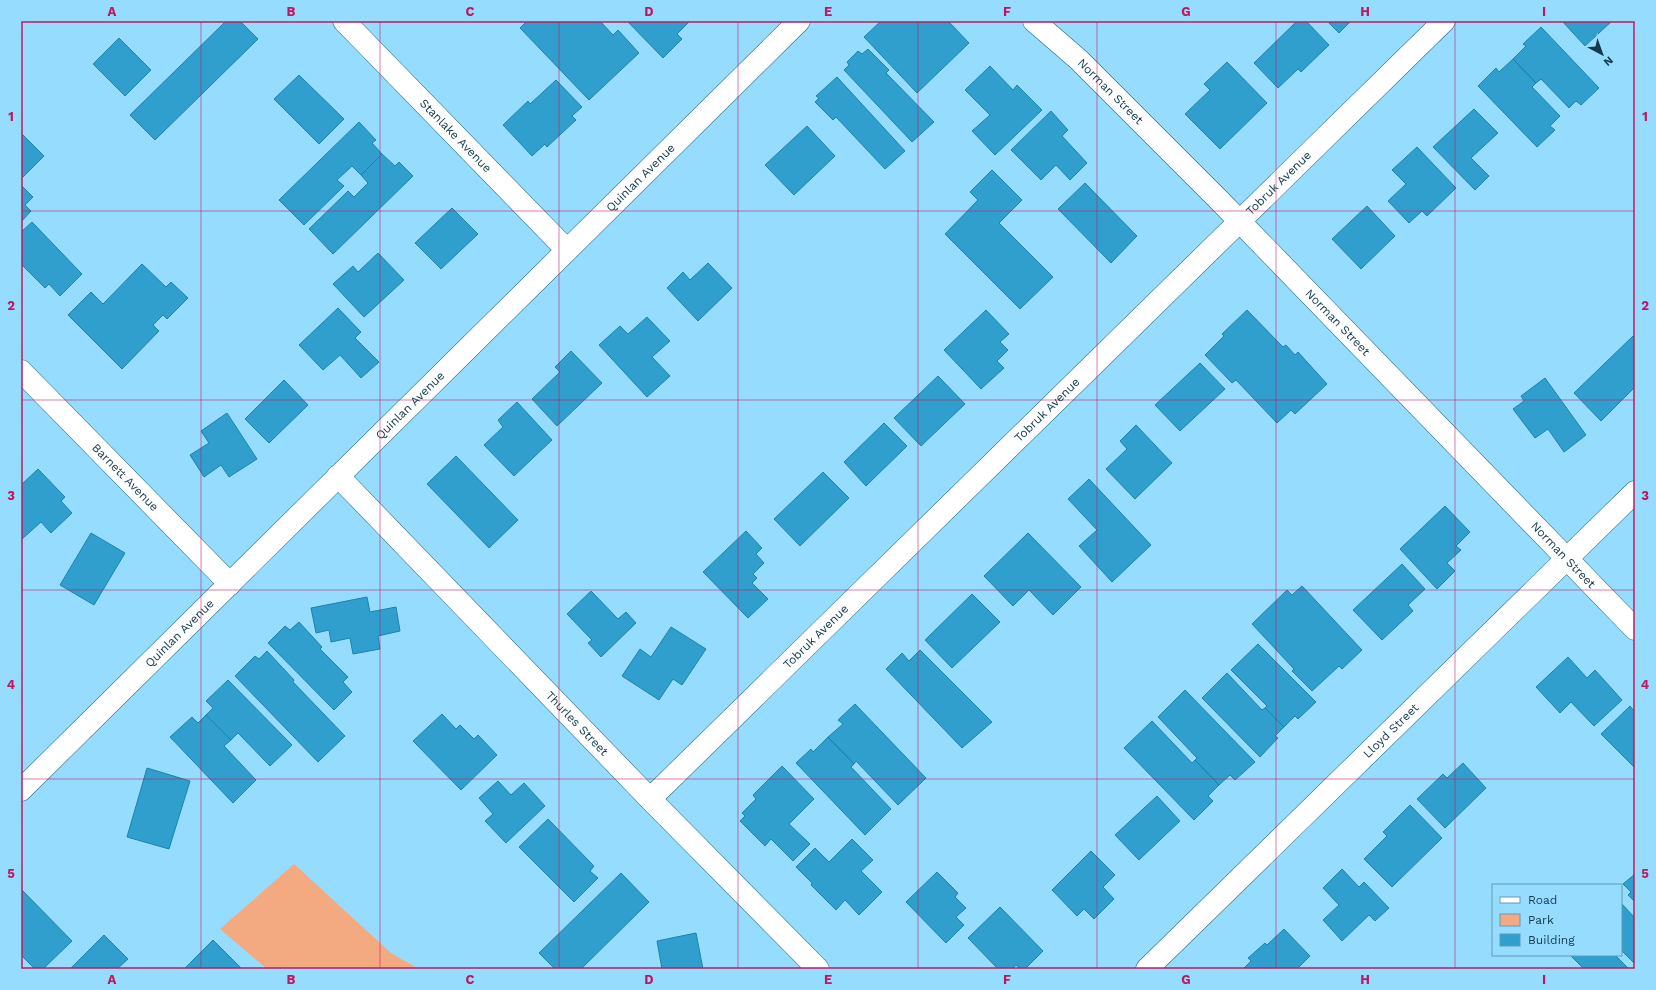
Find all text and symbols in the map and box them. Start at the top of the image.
text: A [108,4,117,19]
text: B [287,4,296,19]
text: C [466,4,475,19]
text: D [644,4,654,19]
text: E [824,4,832,19]
text: F [1003,4,1011,19]
text: G [1181,4,1191,19]
text: H [1360,4,1370,19]
text: I [1542,4,1546,19]
north arrow [1582,34,1622,74]
text: N [1601,54,1616,69]
street label: Norman Street [1075,56,1146,127]
street label: Stanlake Avenue [417,96,495,175]
text: 1 [8,109,14,124]
text: 1 [1642,109,1648,124]
street label: Quinlan Avenue [603,141,678,215]
street label: Tobruk Avenue [1243,148,1314,218]
street label: Norman Street [1302,286,1373,358]
text: 2 [7,298,15,313]
text: 2 [1641,298,1649,313]
street label: Quinlan Avenue [373,368,447,442]
street label: Tobruk Avenue [1012,375,1083,445]
street label: Barnett Avenue [89,441,162,514]
text: 3 [7,488,15,503]
text: 3 [1641,488,1649,503]
street label: Norman Street [1528,519,1598,591]
street label: Quinlan Avenue [142,596,217,670]
street label: Tobruk Avenue [780,602,851,672]
text: 4 [7,677,16,692]
text: 4 [1641,677,1650,692]
street label: Thurles Street [543,688,611,758]
street label: Lloyd Street [1360,701,1421,761]
text: 5 [7,866,15,881]
text: 5 [1641,866,1649,881]
legend [1492,884,1622,956]
text: Road [1528,893,1557,907]
text: Park [1528,913,1554,927]
text: Building [1528,933,1575,947]
text: A [108,972,117,987]
text: B [287,972,296,987]
text: C [466,972,475,987]
text: D [644,972,654,987]
text: E [824,972,832,987]
text: F [1003,972,1011,987]
text: G [1181,972,1191,987]
text: H [1360,972,1370,987]
text: I [1542,972,1546,987]

